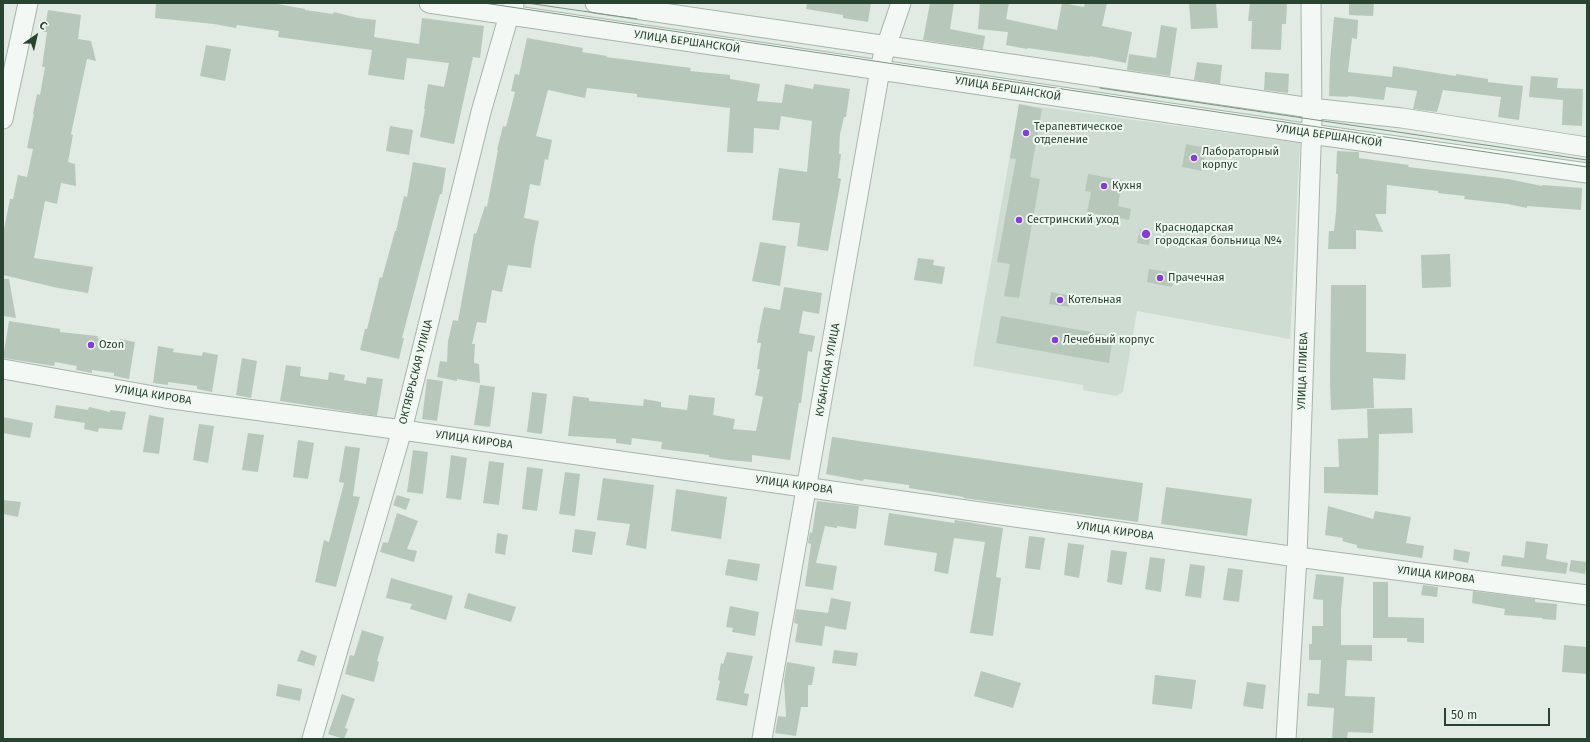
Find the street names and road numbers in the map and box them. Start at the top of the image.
street label: УЛИЦА БЕРШАНСКОЙ [633,28,741,56]
street label: УЛИЦА БЕРШАНСКОЙ [954,74,1062,104]
street label: УЛИЦА БЕРШАНСКОЙ [1275,122,1383,150]
street label: ОКТЯБРЬСКАЯ УЛИЦА [397,318,435,426]
street label: КУБАНСКАЯ УЛИЦА [813,322,843,418]
street label: УЛИЦА ПЛИЕВА [1295,332,1311,410]
street label: УЛИЦА КИРОВА [113,382,193,408]
street label: УЛИЦА КИРОВА [435,428,513,452]
street label: УЛИЦА КИРОВА [755,473,833,497]
street label: УЛИЦА КИРОВА [1076,519,1154,543]
street label: УЛИЦА КИРОВА [1397,564,1475,586]

